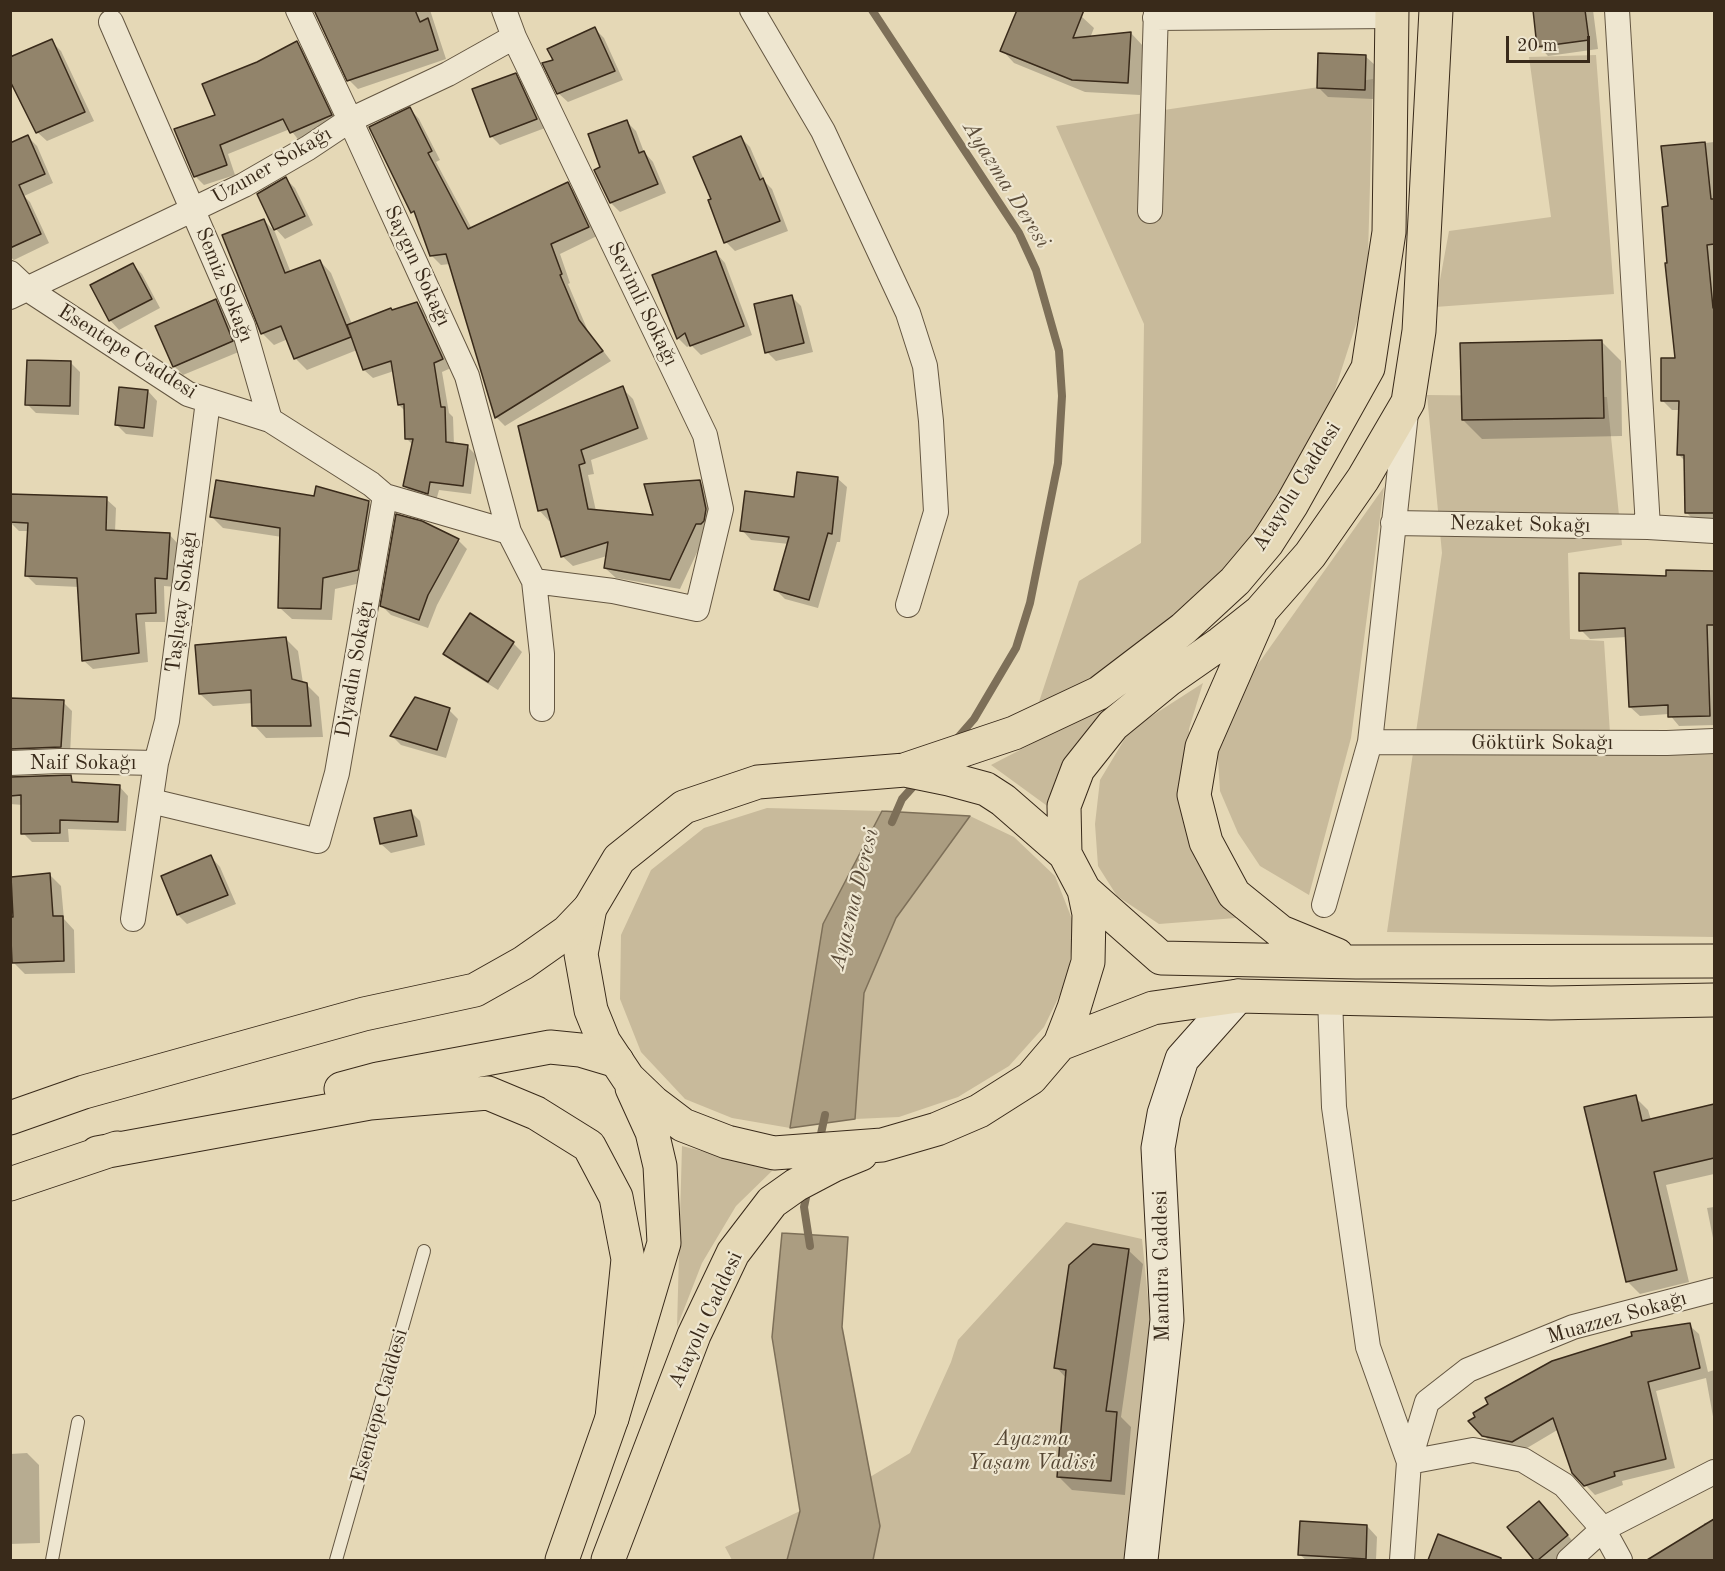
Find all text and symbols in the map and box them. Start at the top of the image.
scale bar [1509,24,1593,62]
text: 20 m [1517,37,1557,55]
water label: Ayazma Deresi [956,117,1056,253]
street label: Uzuner Sokağı [208,122,336,210]
street label: Saygın Sokağı [378,202,456,330]
street label: Semiz Sokağı [189,224,259,346]
street label: Sevimli Sokağı [601,238,683,370]
street label: Esentepe Caddesi [53,299,201,405]
street label: Atayolu Caddesi [1247,418,1347,556]
street label: Nezaket Sokağı [1449,511,1591,539]
street label: Taşlıçay Sokağı [161,530,203,674]
street label: Diyadin Sokağı [331,599,379,739]
street label: Göktürk Sokağı [1471,730,1613,756]
street label: Naif Sokağı [30,750,136,776]
water label: Ayazma Deresi [825,825,885,973]
street label: Mandıra Caddesi [1148,1190,1176,1342]
street label: Atayolu Caddesi [663,1248,749,1392]
street label: Muazzez Sokağı [1544,1286,1690,1350]
street label: Esentepe Caddesi [346,1326,414,1486]
park label: Ayazma Yaşam Vadisi [968,1426,1096,1476]

